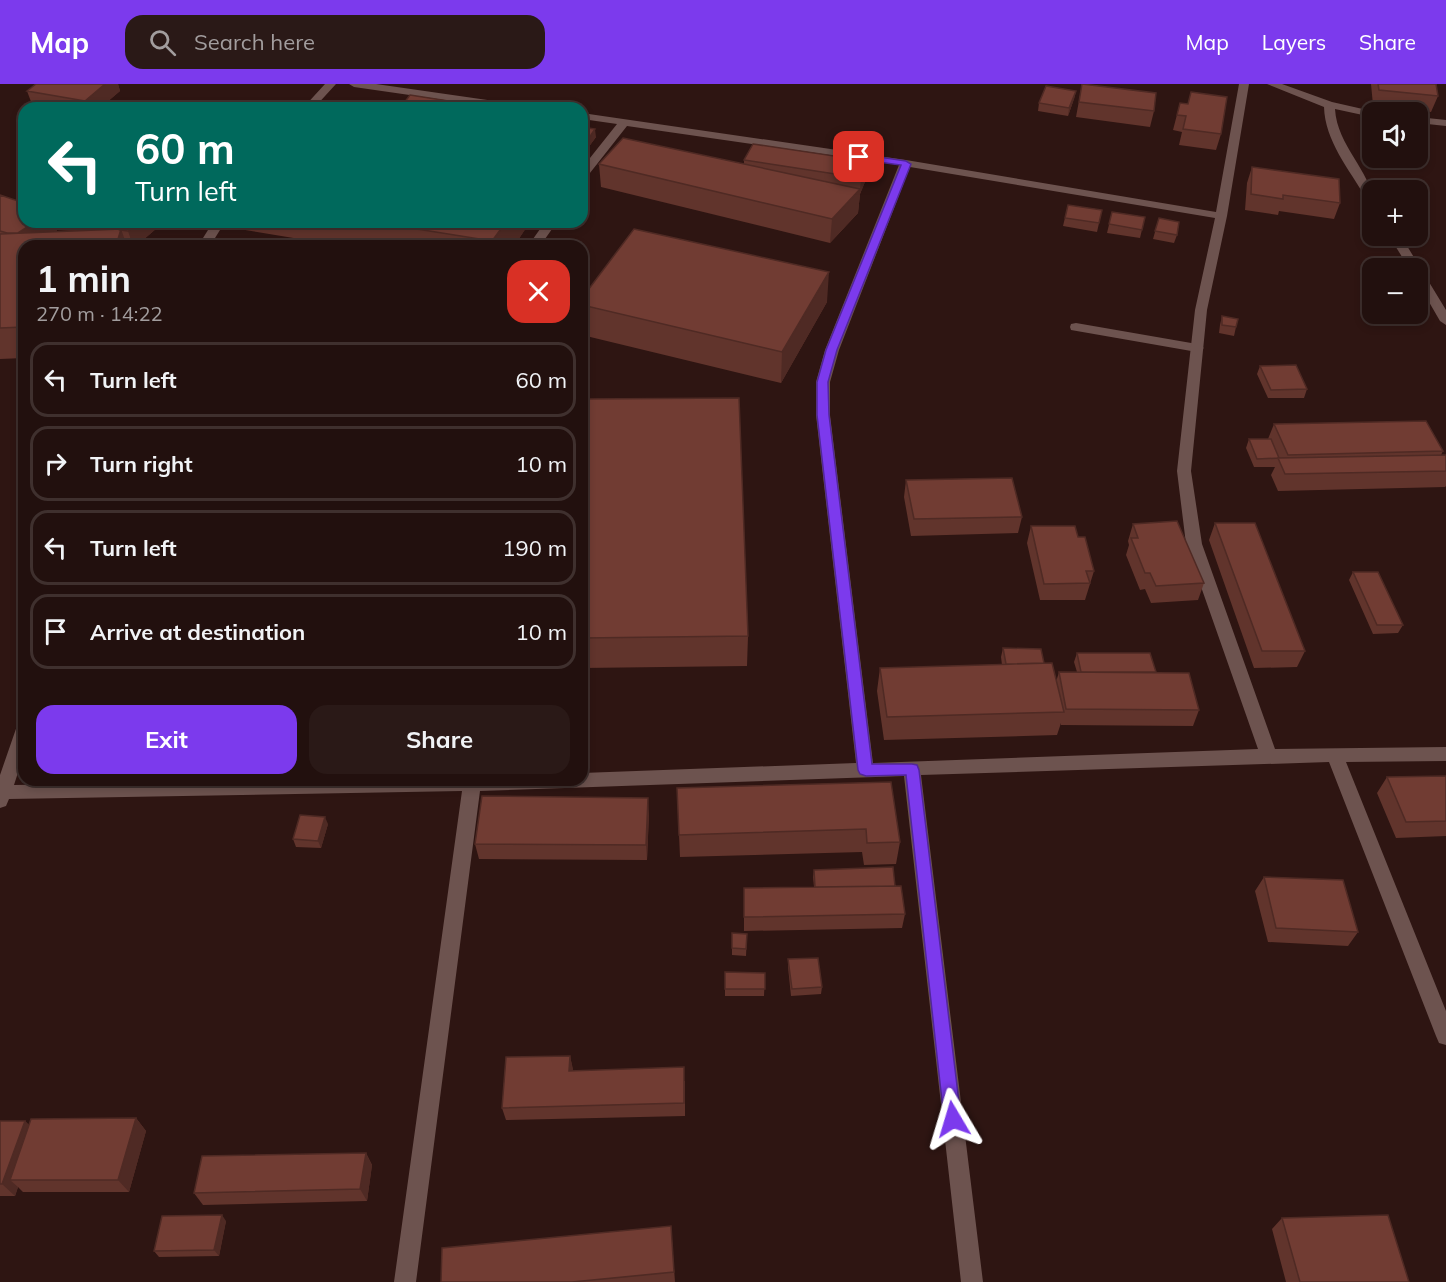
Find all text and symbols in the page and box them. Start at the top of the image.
search box [125,15,545,69]
text: Map [30,25,89,60]
icon: search [146,26,179,59]
text: Search here [194,28,315,56]
text: Map [1186,29,1229,55]
text: Layers [1262,29,1326,55]
text: Share [1359,29,1416,55]
map controls [1362,102,1428,324]
button: sound [1362,102,1428,168]
text: 60 m [135,122,235,175]
icon: left [36,126,114,204]
pin [833,131,884,182]
icon: arrive [842,140,875,173]
text: Turn left [135,174,237,208]
button: + [1362,180,1428,246]
text: 1 min [36,256,131,301]
button: − [1362,258,1428,324]
button: close [507,260,570,323]
text: 270 m · 14:22 [36,301,162,326]
icon: left [39,363,72,396]
text: Turn left [90,366,177,394]
text: 60 m [516,366,567,394]
icon: right [39,447,72,480]
text: Turn right [90,450,193,478]
text: 10 m [516,450,567,478]
icon: left [39,531,72,564]
text: Turn left [90,534,177,562]
text: 190 m [502,534,567,562]
icon: arrive [39,615,72,648]
text: Arrive at destination [90,618,305,646]
text: 10 m [516,618,567,646]
button: Exit [36,705,297,774]
button: Share [309,705,570,774]
position arrow [921,1087,985,1151]

